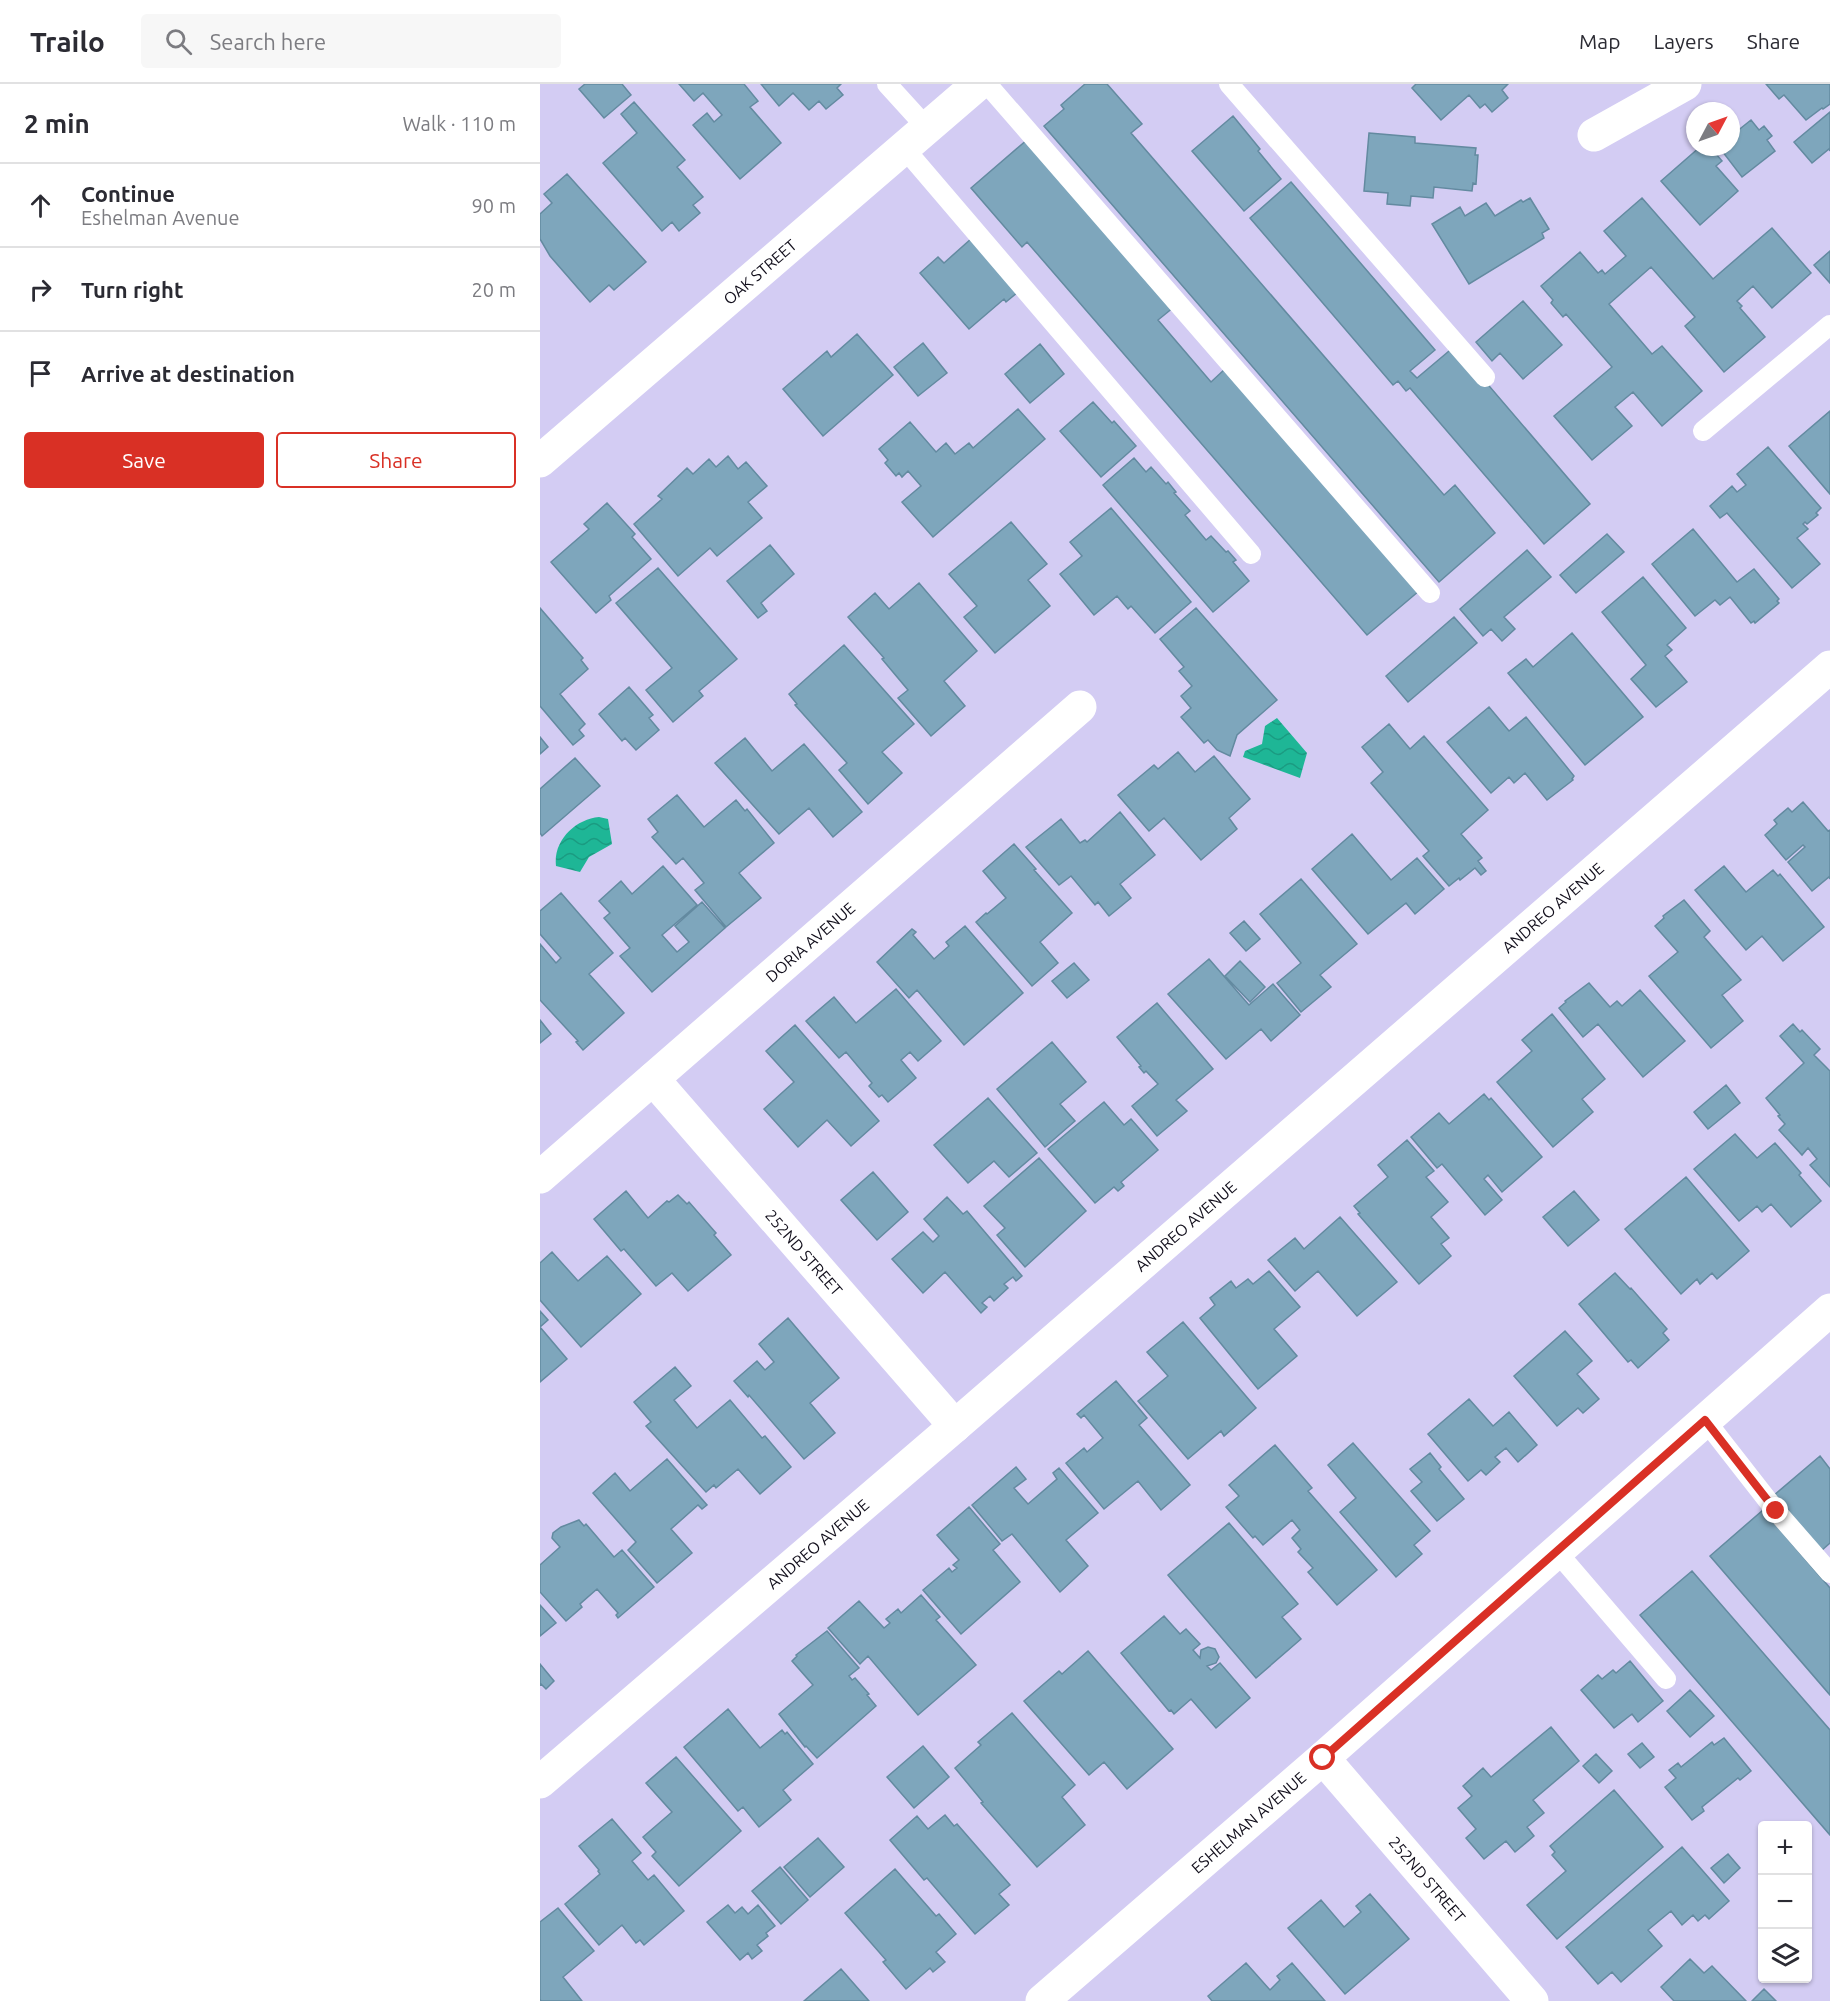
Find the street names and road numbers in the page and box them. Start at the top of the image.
street label: OAK STREET [720,236,800,308]
street label: ANDREO AVENUE [1498,859,1607,956]
street label: DORIA AVENUE [762,898,858,986]
street label: ANDREO AVENUE [1131,1177,1240,1275]
street label: 252ND STREET [762,1206,846,1299]
street label: ANDREO AVENUE [763,1495,872,1592]
street label: ESHELMAN AVENUE [1188,1768,1309,1877]
street label: 252ND STREET [1385,1833,1469,1926]

